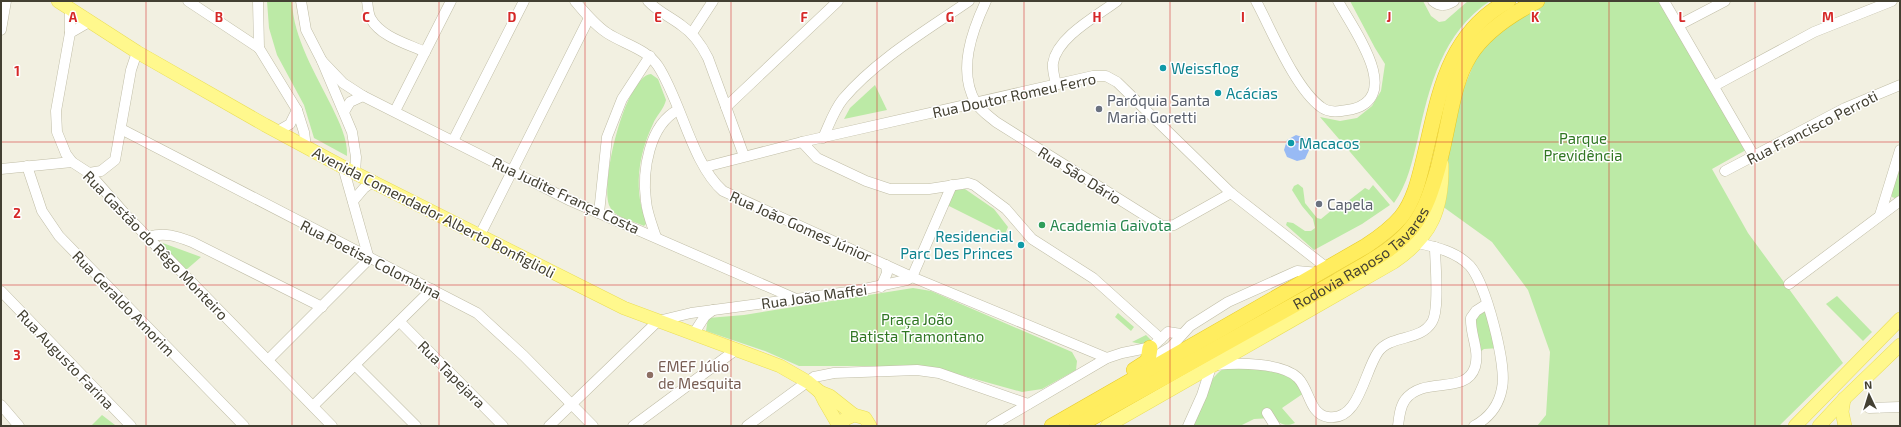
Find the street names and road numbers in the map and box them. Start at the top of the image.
street label: Rua Doutor Romeu Ferro [931,69,1097,121]
street label: Rua Francisco Perroti [1744,86,1880,168]
street label: Rua São Dário [1035,142,1125,208]
street label: Avenida Comendador Alberto Bonfiglioli [310,143,558,281]
street label: Rua Judite França Costa [489,153,643,238]
street label: Rua Gastão do Rêgo Monteiro [80,167,232,323]
street label: Rua João Gomes Júnior [727,187,875,265]
street label: Rodovia Raposo Tavares [1290,204,1432,313]
street label: Rua Poetisa Colombina [298,216,444,302]
street label: Rua Geraldo Amorim [69,247,179,359]
street label: Rua João Maffei [760,280,868,312]
street label: Rua Augusto Farina [14,305,118,413]
street label: Rua Tapejara [414,337,489,412]

